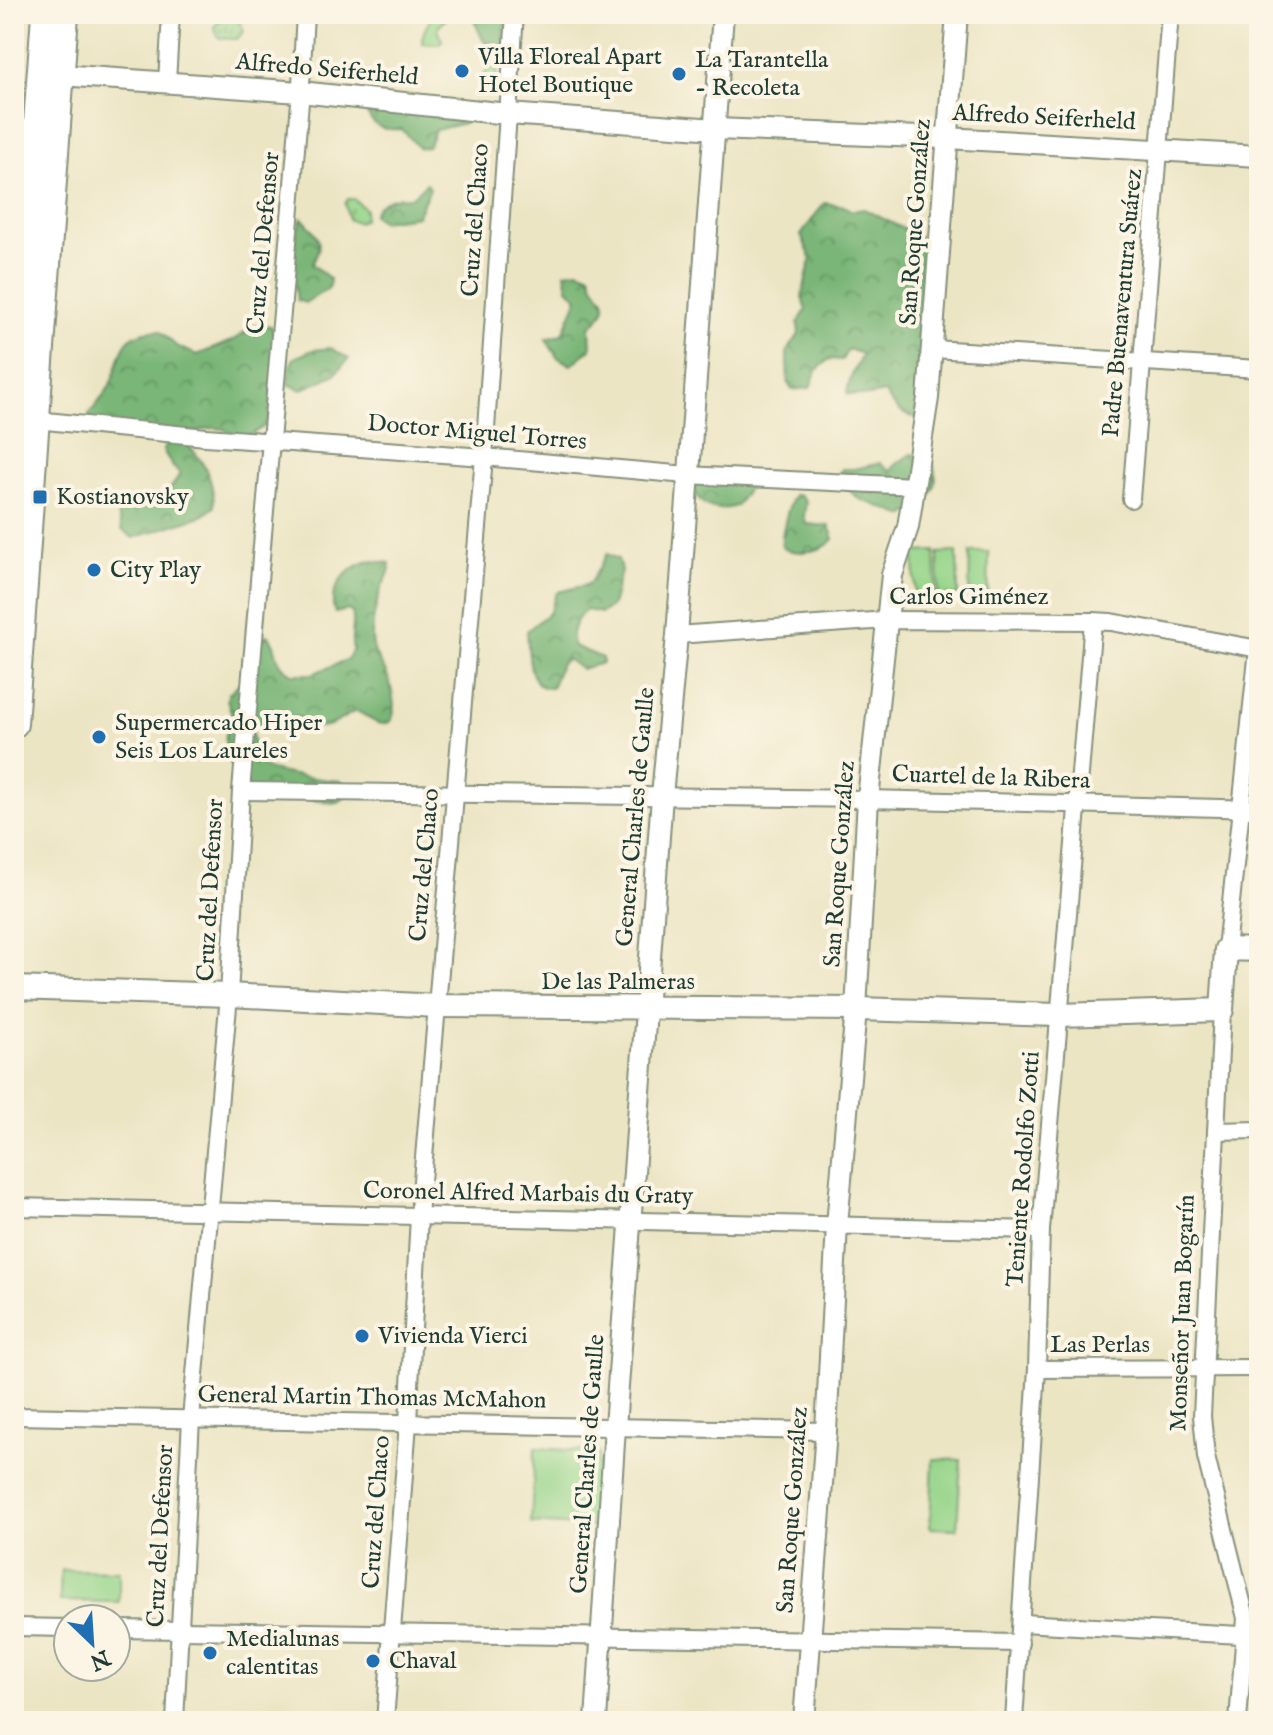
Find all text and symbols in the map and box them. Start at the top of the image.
place label: Villa Floreal Apart Hotel Boutique [477,42,662,101]
place label: La Tarantella - Recoleta [695,45,829,104]
street label: Alfredo Seiferheld [233,46,420,93]
marker: Villa Floreal Apart Hotel Boutique [453,62,471,80]
marker: La Tarantella - Recoleta [670,65,688,83]
street label: Alfredo Seiferheld [951,98,1137,138]
street label: San Roque González [893,118,939,326]
street label: Cruz del Chaco [455,142,497,298]
street label: Cruz del Defensor [241,150,287,336]
street label: Padre Buenaventura Suárez [1096,167,1150,439]
street label: Doctor Miguel Torres [366,408,588,458]
place label: Kostianovsky [56,482,189,513]
marker: Kostianovsky [31,488,49,506]
place label: City Play [110,555,201,586]
marker: City Play [85,561,103,579]
street label: Carlos Giménez [889,582,1049,613]
street label: General Charles de Gaulle [609,686,663,948]
place label: Supermercado Hiper Seis Los Laureles [115,708,323,767]
marker: Supermercado Hiper Seis Los Laureles [90,728,108,746]
street label: Cuartel de la Ribera [891,759,1091,797]
street label: San Roque González [817,760,863,968]
street label: Cruz del Chaco [403,787,447,943]
street label: Cruz del Defensor [191,798,231,982]
street label: De las Palmeras [541,967,695,998]
street label: Teniente Rodolfo Zotti [1000,1050,1048,1288]
street label: Coronel Alfred Marbais du Graty [362,1176,694,1212]
street label: Monseñor Juan Bogarín [1163,1194,1203,1432]
place label: Vivienda Vierci [377,1321,528,1352]
marker: Vivienda Vierci [353,1327,371,1345]
street label: Las Perlas [1050,1330,1150,1361]
street label: General Charles de Gaulle [563,1333,613,1595]
street label: General Martin Thomas McMahon [197,1379,547,1417]
street label: San Roque González [770,1406,816,1614]
street label: Cruz del Chaco [356,1434,398,1590]
street label: Cruz del Defensor [141,1444,181,1628]
north arrow [52,1603,132,1683]
place label: Medialunas calentitas [226,1624,339,1683]
text: N [85,1642,115,1676]
marker: Medialunas calentitas [201,1644,219,1662]
place label: Chaval [389,1646,457,1677]
marker: Chaval [364,1652,382,1670]

